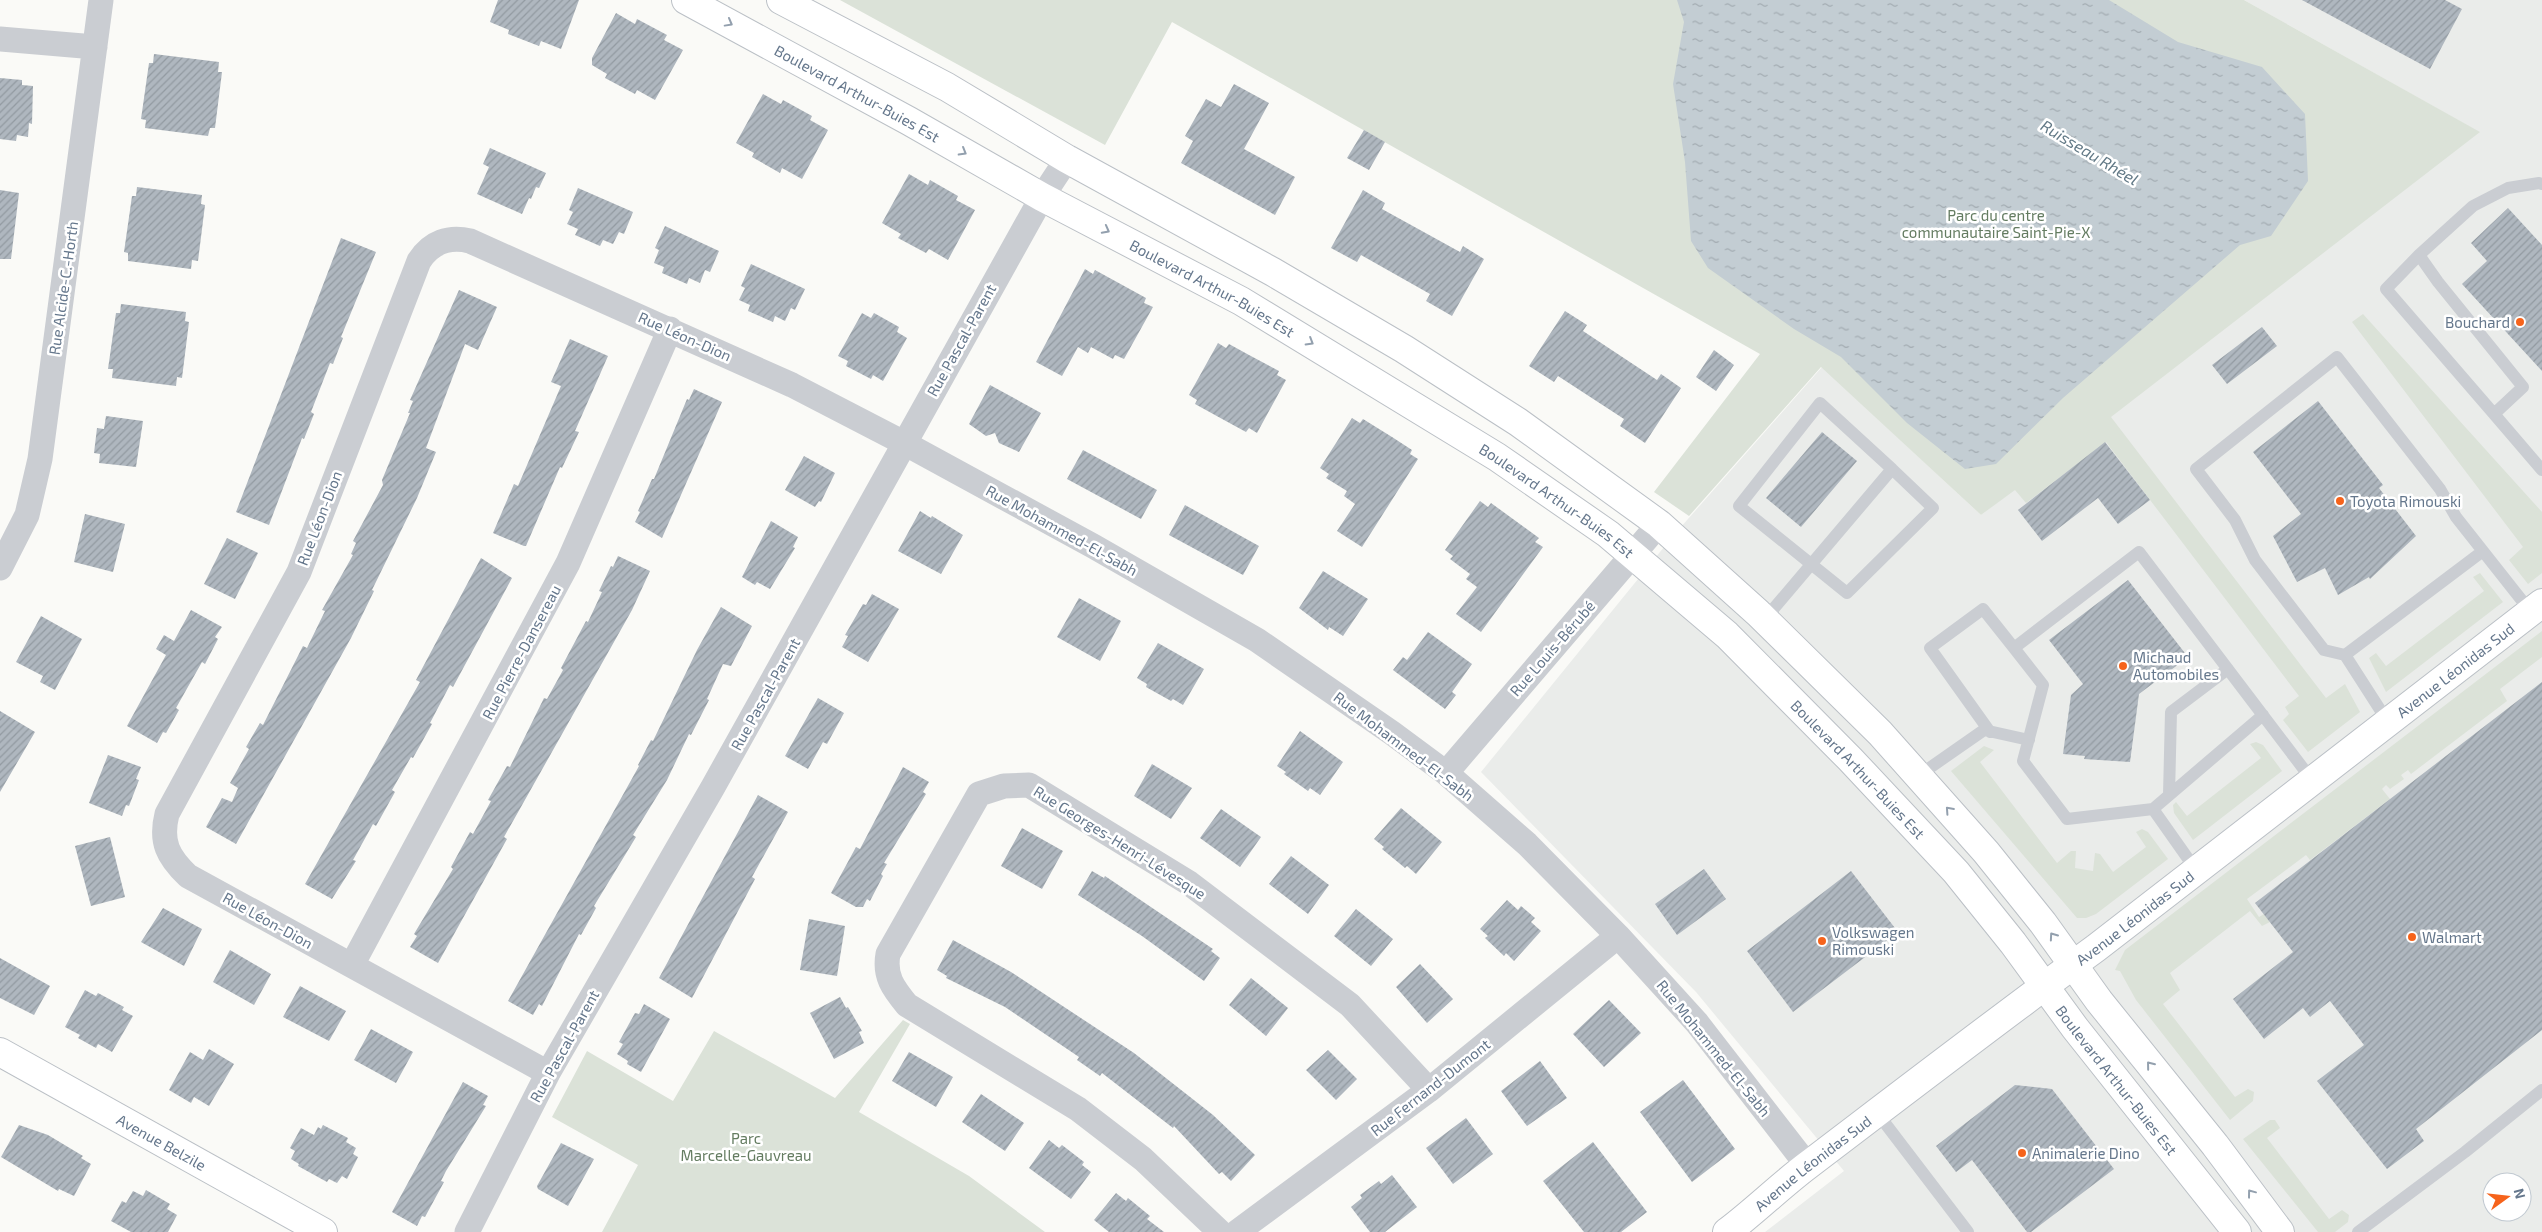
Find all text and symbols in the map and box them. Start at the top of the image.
one-way arrow [724,17,733,27]
street label: Boulevard Arthur-Buies Est [772,41,943,146]
water label: Ruisseau Rhéel [2038,115,2142,189]
one-way arrow [958,146,967,156]
park label: Parc du centre communautaire Saint-Pie-X [1902,206,2090,241]
street label: Rue Alcide-C.-Horth [45,220,81,356]
one-way arrow [1101,224,1110,234]
street label: Boulevard Arthur-Buies Est [1127,236,1298,341]
street label: Rue Pascal-Parent [923,280,999,399]
street label: Rue Léon-Dion [636,307,734,365]
place label: Bouchard [2445,313,2510,331]
marker: Bouchard [2514,316,2526,328]
one-way arrow [1304,336,1313,346]
street label: Boulevard Arthur-Buies Est [1476,439,1638,561]
street label: Rue Léon-Dion [293,468,345,568]
street label: Rue Mohammed-El-Sabh [983,481,1141,579]
place label: Toyota Rimouski [2350,492,2461,510]
marker: Toyota Rimouski [2334,495,2346,507]
street label: Rue Pierre-Dansereau [478,582,564,722]
street label: Rue Louis-Bérubé [1506,597,1598,699]
street label: Avenue Léonidas Sud [2393,619,2518,721]
street label: Rue Pascal-Parent [727,634,803,753]
place label: Michaud Automobiles [2133,648,2219,683]
marker: Michaud Automobiles [2117,660,2129,672]
street label: Rue Mohammed-El-Sabh [1330,687,1478,805]
street label: Boulevard Arthur-Buies Est [1787,696,1929,842]
street label: Rue Georges-Henri-Lévesque [1031,781,1209,903]
one-way arrow [1946,807,1955,816]
street label: Avenue Léonidas Sud [2072,867,2197,969]
street label: Rue Léon-Dion [220,888,316,952]
place label: Volkswagen Rimouski [1832,923,1914,958]
place label: Walmart [2422,928,2482,946]
marker: Walmart [2406,931,2418,943]
one-way arrow [2050,932,2059,941]
marker: Volkswagen Rimouski [1816,935,1828,947]
street label: Rue Mohammed-El-Sabh [1653,976,1775,1120]
street label: Rue Pascal-Parent [526,986,602,1105]
street label: Boulevard Arthur-Buies Est [2052,1002,2181,1159]
street label: Rue Fernand-Dumont [1367,1035,1494,1139]
one-way arrow [2148,1062,2156,1071]
street label: Avenue Belzile [114,1110,209,1174]
street label: Avenue Léonidas Sud [1751,1111,1875,1215]
park label: Parc Marcelle-Gauvreau [681,1129,812,1164]
place label: Animalerie Dino [2032,1144,2140,1162]
marker: Animalerie Dino [2016,1147,2028,1159]
north arrow [2482,1172,2532,1222]
text: N [2511,1186,2530,1201]
one-way arrow [2248,1190,2256,1199]

